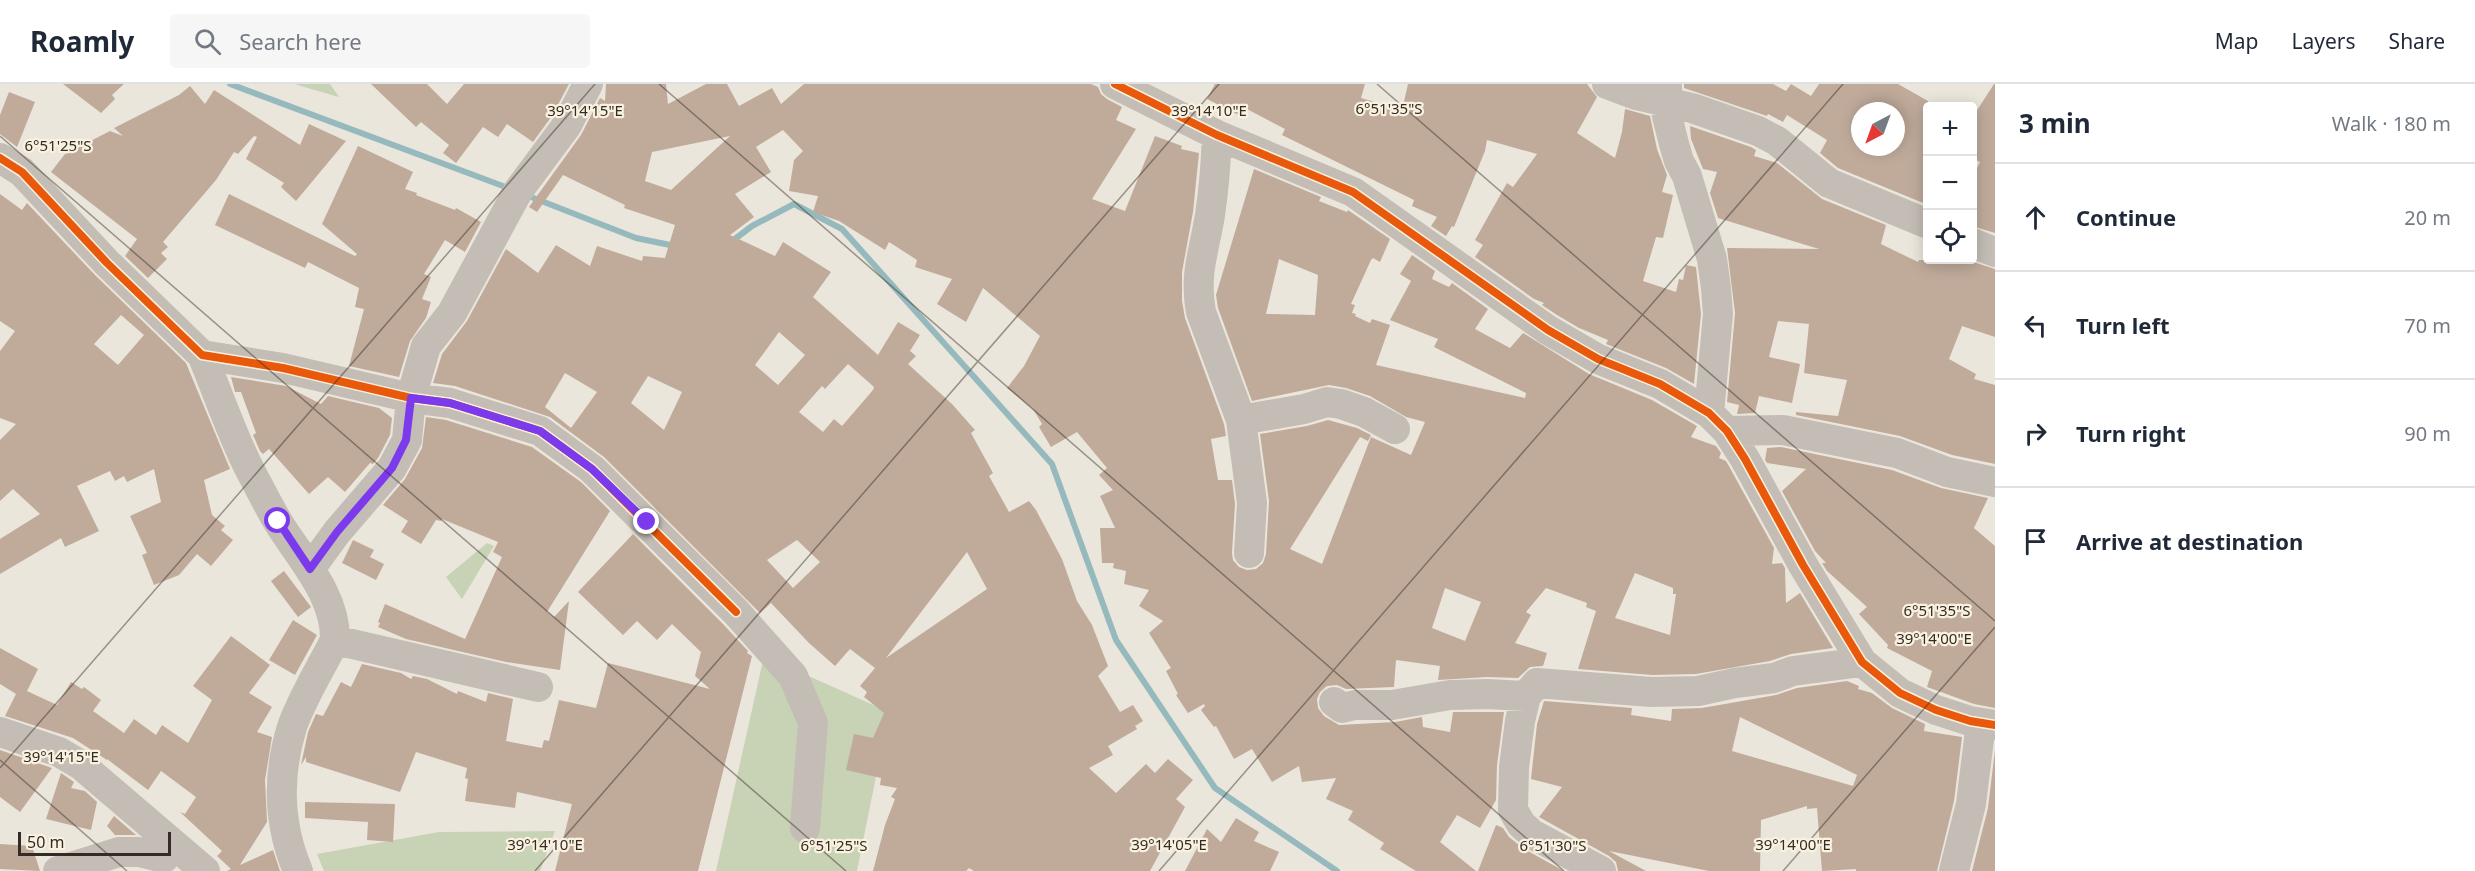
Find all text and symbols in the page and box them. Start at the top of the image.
search box [170,14,590,68]
text: Roamly [30,22,134,60]
icon: search [191,25,224,58]
text: Search here [239,26,362,56]
text: Map [2215,27,2259,55]
text: Layers [2292,27,2356,55]
text: Share [2389,27,2445,55]
text: 6°51'35"S [1355,98,1423,118]
text: 39°14'15"E [547,100,623,120]
text: 39°14'10"E [1171,100,1247,120]
north arrow [1851,102,1905,156]
map controls [1923,102,1977,264]
button: + [1923,102,1977,156]
text: 3 min [2019,105,2091,141]
text: Walk · 180 m [2332,110,2451,137]
text: 6°51'25"S [24,135,92,155]
button: − [1923,156,1977,210]
icon: ahead [2019,201,2052,234]
text: Continue [2076,202,2176,232]
text: 20 m [2404,204,2451,231]
button: locate [1923,210,1977,264]
icon: left [2019,309,2052,342]
text: Turn left [2076,310,2170,340]
text: 70 m [2404,312,2451,339]
icon: right [2019,417,2052,450]
text: Turn right [2076,418,2186,448]
text: 90 m [2404,420,2451,447]
route start [264,507,290,533]
route end [633,508,659,534]
icon: arrive [2019,525,2052,558]
text: Arrive at destination [2076,526,2303,556]
text: 6°51'35"S [1903,600,1971,620]
text: 39°14'00"E [1896,628,1972,648]
text: 39°14'15"E [23,746,99,766]
scale bar [18,829,171,856]
text: 50 m [27,831,64,853]
text: 39°14'10"E [507,834,583,854]
text: 39°14'05"E [1131,834,1207,854]
text: 39°14'00"E [1755,834,1831,854]
text: 6°51'25"S [800,835,868,855]
text: 6°51'30"S [1519,835,1587,855]

